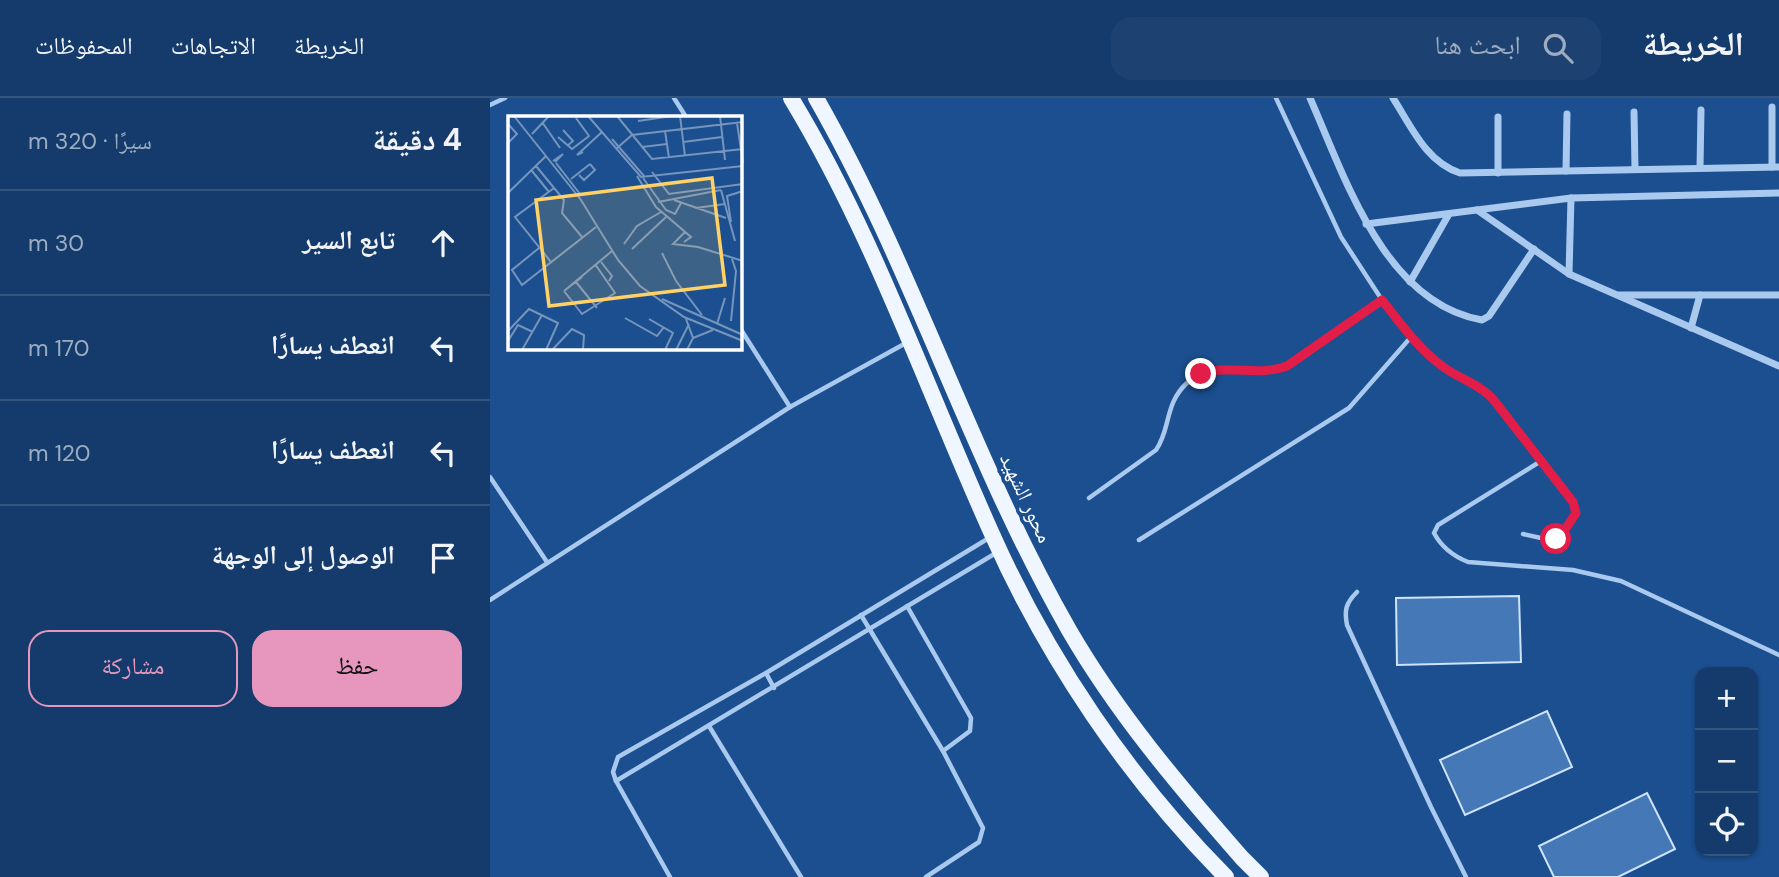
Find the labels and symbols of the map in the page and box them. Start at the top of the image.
inset map [508,116,742,350]
route end [1185,358,1216,389]
street label: محور الشهيد [993,449,1059,547]
route start [1540,523,1571,554]

